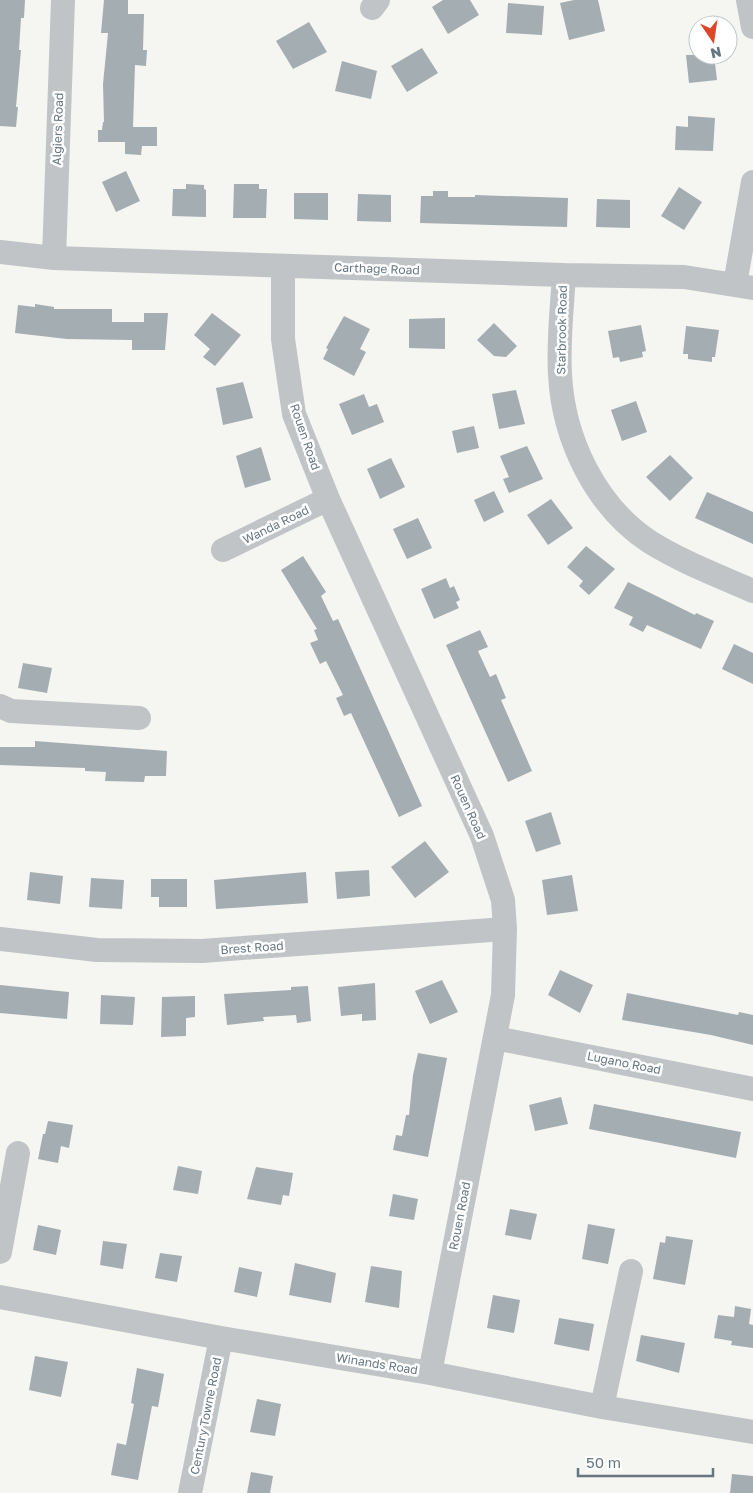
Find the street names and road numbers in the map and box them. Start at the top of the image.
street label: Algiers Road [49,92,66,165]
street label: Carthage Road [334,260,420,277]
street label: Starbrook Road [553,285,570,375]
street label: Rouen Road [287,402,324,472]
street label: Wanda Road [240,502,311,547]
street label: Rouen Road [448,772,489,841]
street label: Brest Road [220,938,284,957]
street label: Lugano Road [586,1048,662,1077]
street label: Rouen Road [446,1180,473,1251]
street label: Winands Road [335,1350,419,1377]
street label: Century Towne Road [187,1356,224,1476]

